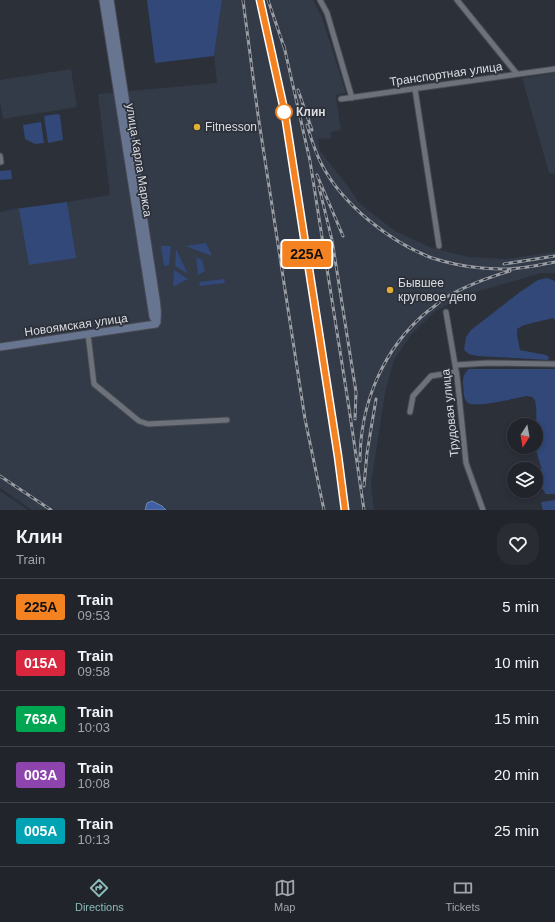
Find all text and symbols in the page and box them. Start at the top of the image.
street label: Транспортная улица [389,59,504,89]
street label: улица Карла Маркса [123,102,155,218]
marker: Клин [275,103,293,121]
place label: Клин [296,105,326,119]
place label: Fitnesson [205,120,257,134]
marker: Fitnesson [192,122,202,132]
line badge: 225А [279,241,335,267]
text: 225А [290,246,324,262]
place label: Бывшее круговое депо [398,276,477,304]
marker: Бывшее круговое депо [385,285,395,295]
street label: Новоямская улица [24,311,129,339]
street label: Трудовая улица [438,368,462,458]
north arrow [507,418,543,454]
map controls [507,418,543,498]
button: layers [507,462,543,498]
button: heart [497,523,539,565]
text: Клин [16,526,63,547]
text: Train [16,552,45,567]
text: Train [77,591,113,608]
text: 5 min [502,598,539,615]
text: 225А [24,599,57,615]
text: 09:53 [77,608,110,623]
text: Train [77,647,113,664]
text: 10 min [494,654,539,671]
text: 015А [24,655,57,671]
text: 09:58 [77,664,110,679]
text: Train [77,703,113,720]
text: 15 min [494,710,539,727]
text: 763А [24,711,57,727]
text: 10:03 [77,720,110,735]
text: Train [77,759,113,776]
text: 20 min [494,766,539,783]
text: 003А [24,767,57,783]
text: 10:08 [77,776,110,791]
text: Train [77,815,113,832]
text: 25 min [494,822,539,839]
text: 005А [24,823,57,839]
text: 10:13 [77,832,110,847]
tab: Directions [75,877,124,913]
tab: Map [274,877,296,913]
tab: Tickets [446,877,480,913]

